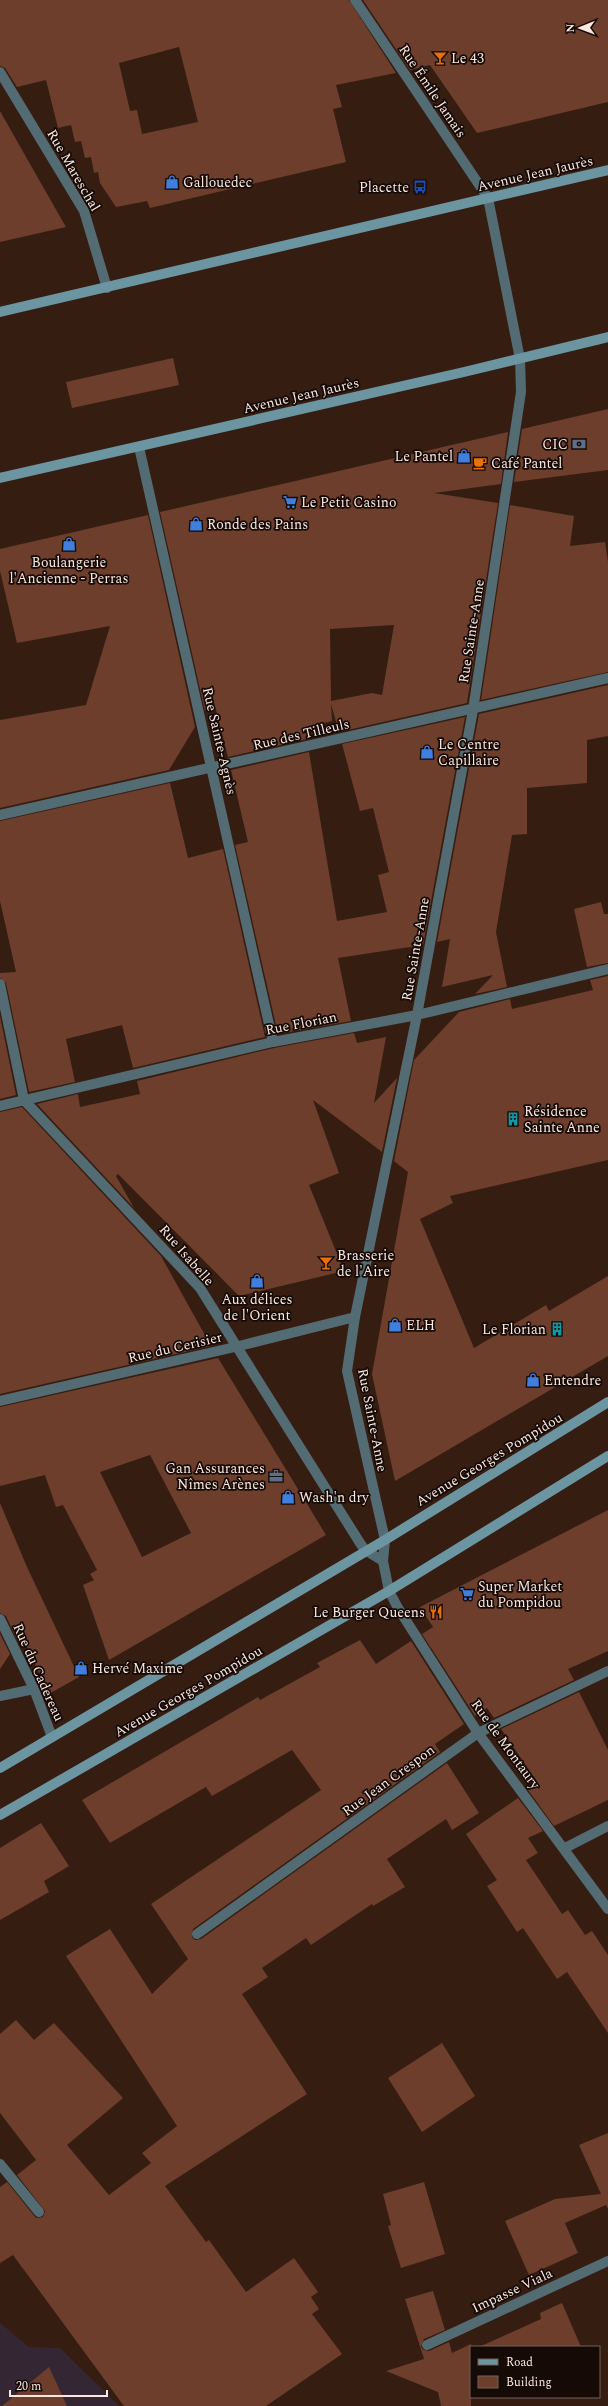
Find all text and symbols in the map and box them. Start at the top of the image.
north arrow [560,8,600,48]
text: N [562,24,579,33]
street label: Rue Émile Jamais [394,40,472,142]
place label: Le 43 [451,48,484,69]
bar icon: Le 43 [432,50,448,66]
street label: Rue Mareschal [42,125,106,215]
street label: Avenue Jean Jaurès [475,150,595,197]
place label: Gallouedec [183,172,253,193]
shop icon: Gallouedec [164,174,180,190]
place label: Placette [359,177,409,198]
bus stop icon: Placette [412,179,428,195]
street label: Avenue Jean Jaurès [241,372,361,419]
place label: CIC [542,434,568,455]
bank icon: CIC [571,436,587,452]
place label: Le Pantel [394,446,453,467]
shop icon: Le Pantel [456,448,472,464]
place label: Café Pantel [491,453,562,474]
cafe icon: Café Pantel [472,455,488,471]
place label: Le Petit Casino [301,492,397,513]
supermarket icon: Le Petit Casino [282,494,298,510]
place label: Ronde des Pains [207,514,308,535]
shop icon: Ronde des Pains [188,516,204,532]
shop icon: Boulangerie l'Ancienne - Perras [61,536,77,552]
place label: Boulangerie l'Ancienne - Perras [9,552,129,589]
street label: Rue Sainte-Anne [453,577,490,684]
street label: Rue Sainte-Agnès [197,685,242,797]
street label: Rue des Tilleuls [251,713,351,756]
place label: Le Centre Capillaire [438,734,500,771]
shop icon: Le Centre Capillaire [419,744,435,760]
street label: Rue Sainte-Anne [396,895,435,1002]
street label: Rue Florian [264,1006,339,1041]
place label: Résidence Sainte Anne [524,1101,600,1138]
building icon: Résidence Sainte Anne [505,1111,521,1127]
street label: Rue Isabelle [154,1220,219,1291]
place label: Brasserie de l'Aire [337,1245,394,1282]
bar icon: Brasserie de l'Aire [318,1255,334,1271]
shop icon: Aux délices de l'Orient [249,1273,265,1289]
place label: Aux délices de l'Orient [221,1289,293,1326]
place label: ELH [406,1315,435,1336]
shop icon: ELH [387,1317,403,1333]
place label: Le Florian [482,1319,546,1340]
building icon: Le Florian [549,1321,565,1337]
street label: Rue du Cerisier [126,1326,225,1369]
street label: Rue Sainte-Anne [352,1367,393,1474]
place label: Entendre [544,1370,602,1391]
shop icon: Entendre [525,1372,541,1388]
street label: Avenue Georges Pompidou [412,1407,567,1512]
place label: Gan Assurances Nîmes Arènes [165,1458,265,1495]
office icon: Gan Assurances Nîmes Arènes [268,1468,284,1484]
place label: Wash'n dry [299,1487,370,1508]
shop icon: Wash'n dry [280,1489,296,1505]
place label: Super Market du Pompidou [478,1576,562,1613]
supermarket icon: Super Market du Pompidou [459,1586,475,1602]
place label: Le Burger Queens [313,1602,425,1623]
restaurant icon: Le Burger Queens [428,1604,444,1620]
street label: Rue du Cadereau [8,1620,70,1725]
street label: Avenue Georges Pompidou [110,1640,266,1743]
place label: Hervé Maxime [92,1658,183,1679]
shop icon: Hervé Maxime [73,1660,89,1676]
street label: Rue de Montaury [466,1695,546,1795]
street label: Rue Jean Crespon [338,1740,439,1821]
street label: Impasse Viala [468,2262,556,2318]
legend [470,2346,600,2398]
text: Road [506,2353,533,2372]
scale bar [10,2372,107,2398]
text: Building [506,2373,552,2392]
text: 20 m [16,2377,41,2396]

